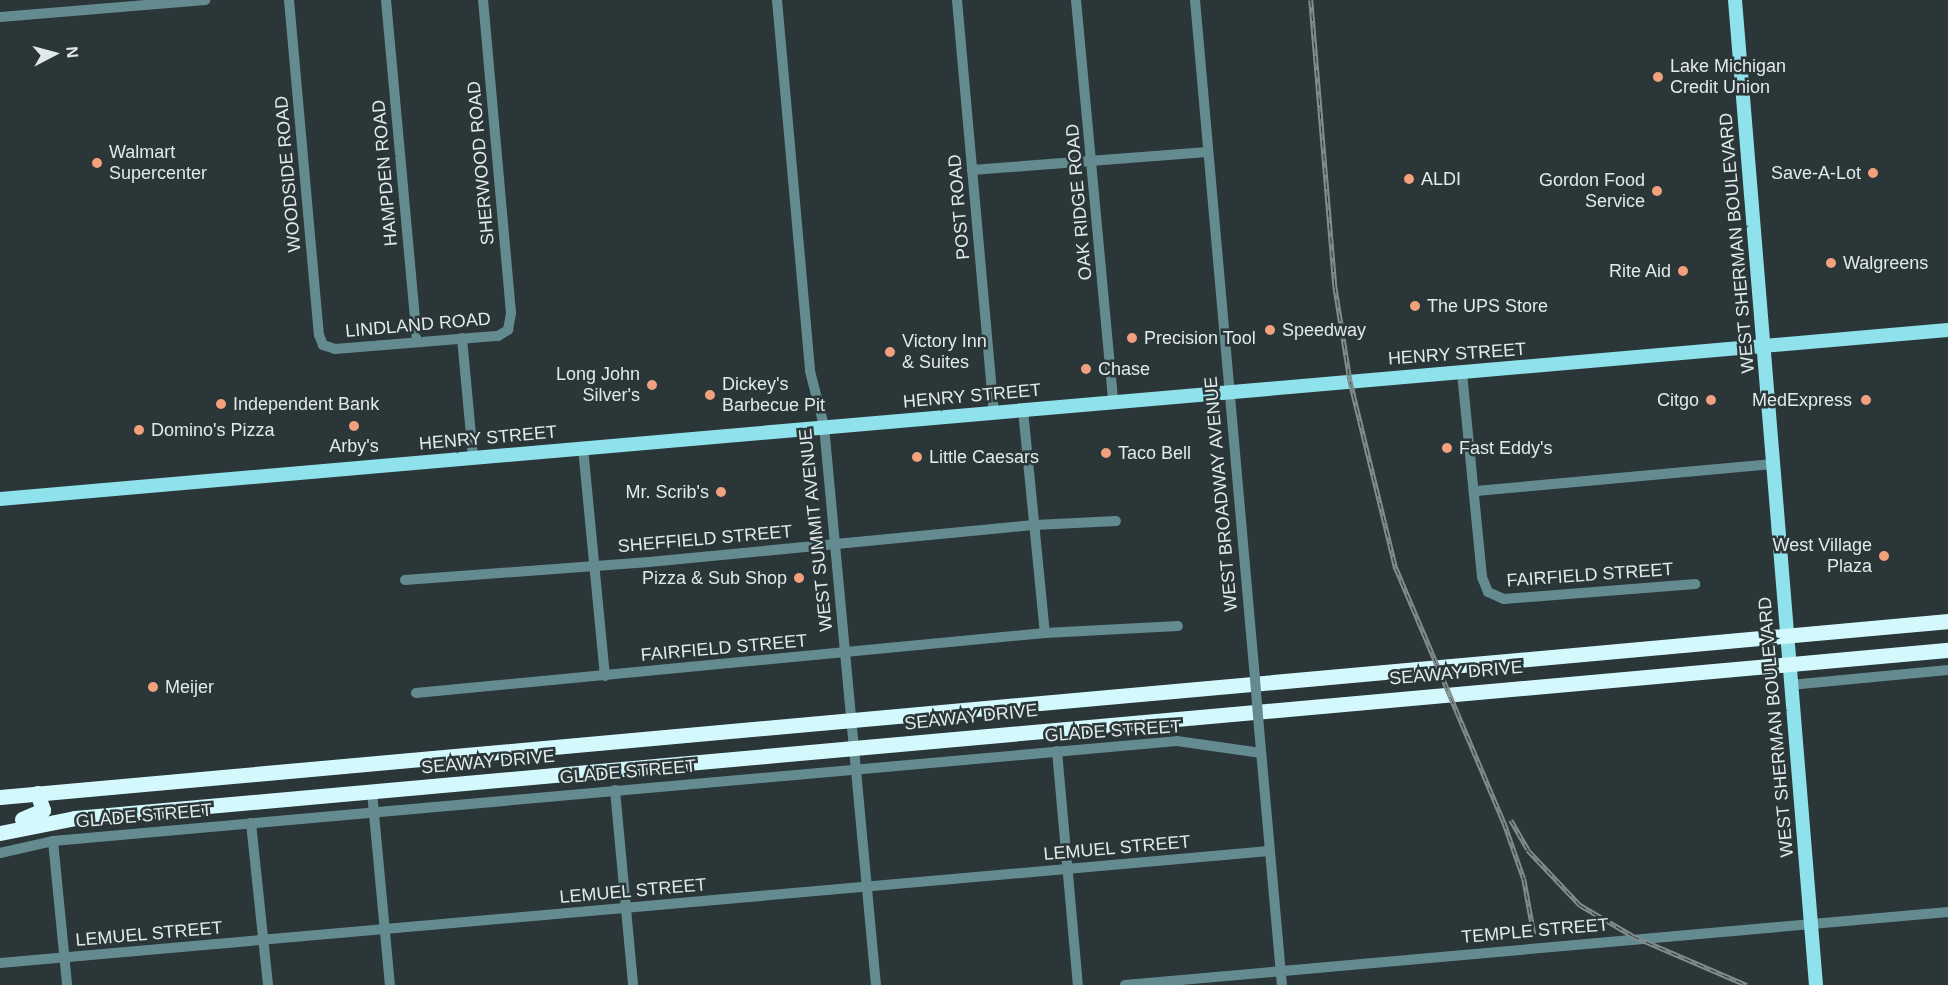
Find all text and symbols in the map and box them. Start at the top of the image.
north arrow [24,24,84,84]
text: N [63,45,81,59]
place label: Lake Michigan Credit Union [1670,56,1786,98]
marker: Lake Michigan Credit Union [1651,70,1665,84]
street label: SHERWOOD ROAD [463,80,499,246]
street label: WOODSIDE ROAD [270,95,306,253]
street label: HAMPDEN ROAD [368,99,402,247]
street label: WEST SHERMAN BOULEVARD [1715,112,1759,374]
street label: OAK RIDGE ROAD [1061,123,1097,281]
place label: Walmart Supercenter [109,142,207,184]
street label: POST ROAD [944,153,974,261]
marker: Walmart Supercenter [90,156,104,170]
place label: Save-A-Lot [1771,162,1861,184]
marker: Save-A-Lot [1866,166,1880,180]
place label: ALDI [1421,168,1461,190]
place label: Gordon Food Service [1539,170,1645,213]
marker: ALDI [1402,172,1416,186]
marker: Gordon Food Service [1650,184,1664,198]
place label: Walgreens [1843,252,1928,274]
marker: Walgreens [1824,256,1838,270]
place label: Rite Aid [1608,260,1671,282]
marker: Rite Aid [1676,264,1690,278]
place label: The UPS Store [1427,295,1548,317]
marker: The UPS Store [1408,299,1422,313]
street label: LINDLAND ROAD [344,308,492,342]
place label: Speedway [1282,319,1366,341]
marker: Speedway [1263,323,1277,337]
place label: Precision Tool [1144,327,1256,349]
place label: Victory Inn & Suites [902,331,987,374]
marker: Precision Tool [1125,331,1139,345]
street label: HENRY STREET [1387,338,1527,370]
marker: Victory Inn & Suites [883,345,897,359]
place label: Chase [1098,358,1150,380]
marker: Chase [1079,362,1093,376]
place label: Long John Silver's [556,364,640,406]
place label: Dickey's Barbecue Pit [722,374,825,416]
street label: WEST BROADWAY AVENUE [1200,375,1242,613]
marker: Long John Silver's [645,378,659,392]
street label: HENRY STREET [902,379,1042,413]
marker: Dickey's Barbecue Pit [703,388,717,402]
place label: Citgo [1657,389,1699,411]
place label: MedExpress [1752,389,1852,411]
marker: MedExpress [1857,391,1875,409]
place label: Independent Bank [233,393,379,415]
marker: Citgo [1704,393,1718,407]
marker: Independent Bank [214,397,228,411]
place label: Domino's Pizza [151,419,274,441]
marker: Arby's [347,419,361,433]
street label: HENRY STREET [418,421,558,455]
marker: Domino's Pizza [132,423,146,437]
street label: WEST SUMMIT AVENUE [795,427,837,633]
place label: Arby's [329,435,379,457]
place label: Fast Eddy's [1459,437,1552,459]
marker: Fast Eddy's [1440,441,1454,455]
place label: Taco Bell [1118,442,1191,464]
place label: Little Caesars [929,446,1039,468]
marker: Taco Bell [1099,446,1113,460]
marker: Little Caesars [910,450,924,464]
place label: Mr. Scrib's [626,481,709,503]
marker: Mr. Scrib's [714,485,728,499]
street label: SHEFFIELD STREET [617,521,793,557]
place label: West Village Plaza [1773,535,1872,578]
marker: West Village Plaza [1877,549,1891,563]
street label: FAIRFIELD STREET [1506,558,1674,592]
place label: Pizza & Sub Shop [642,567,787,589]
marker: Pizza & Sub Shop [792,571,806,585]
street label: WEST SHERMAN BOULEVARD [1754,596,1798,858]
street label: FAIRFIELD STREET [640,630,808,666]
street label: SEAWAY DRIVE [1388,656,1524,690]
place label: Meijer [165,676,214,698]
marker: Meijer [146,680,160,694]
street label: SEAWAY DRIVE [903,699,1039,735]
street label: GLADE STREET [1044,715,1182,747]
street label: SEAWAY DRIVE [420,745,556,779]
street label: GLADE STREET [559,755,697,789]
street label: GLADE STREET [75,799,213,833]
street label: LEMUEL STREET [1042,831,1192,865]
street label: LEMUEL STREET [558,874,708,908]
street label: TEMPLE STREET [1460,914,1610,948]
street label: LEMUEL STREET [74,917,224,951]

